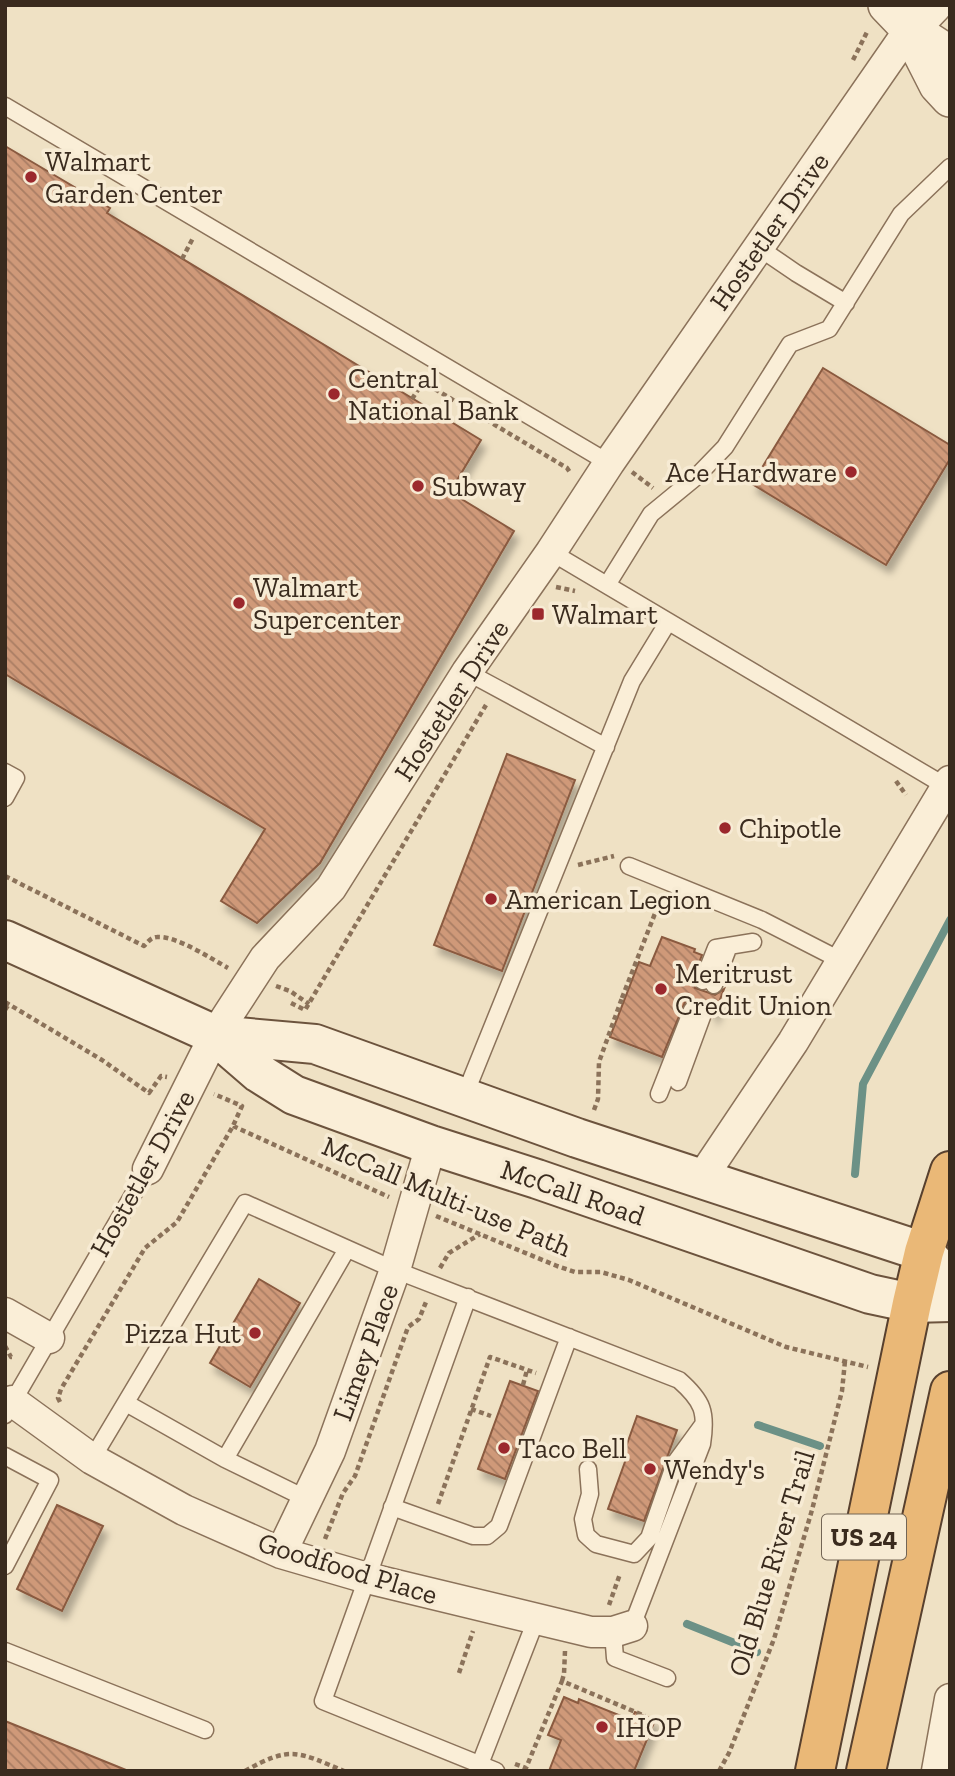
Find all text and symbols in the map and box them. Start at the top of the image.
place label: Walmart Garden Center [45,145,223,210]
street label: Hostetler Drive [703,146,836,317]
marker: Walmart Garden Center [23,169,39,185]
place label: Central National Bank [348,362,519,427]
marker: Central National Bank [326,386,342,402]
place label: Ace Hardware [666,456,837,489]
marker: Ace Hardware [843,464,859,480]
place label: Subway [432,470,527,503]
marker: Subway [410,478,426,494]
place label: Walmart Supercenter [253,571,401,636]
marker: Walmart Supercenter [231,595,247,611]
place label: Walmart [552,598,658,631]
marker: Walmart [530,606,546,622]
street label: Hostetler Drive [387,614,516,787]
place label: Chipotle [739,812,841,845]
marker: Chipotle [717,820,733,836]
place label: American Legion [505,883,711,916]
marker: American Legion [483,891,499,907]
place label: Meritrust Credit Union [675,957,832,1022]
marker: Meritrust Credit Union [653,981,669,997]
street label: Hostetler Drive [83,1084,202,1262]
street label: McCall Multi-use Path [317,1129,577,1264]
street label: McCall Road [497,1152,649,1233]
street label: Limey Place [325,1279,405,1425]
place label: Pizza Hut [125,1317,242,1350]
marker: Pizza Hut [247,1325,263,1341]
place label: Taco Bell [518,1432,627,1465]
marker: Taco Bell [496,1440,512,1456]
street label: Old Blue River Trail [721,1446,822,1680]
place label: Wendy's [664,1453,765,1486]
marker: Wendy's [642,1461,658,1477]
road number: US 24 [822,1514,906,1560]
street label: Goodfood Place [254,1526,442,1611]
place label: IHOP [616,1711,682,1744]
marker: IHOP [594,1719,610,1735]

